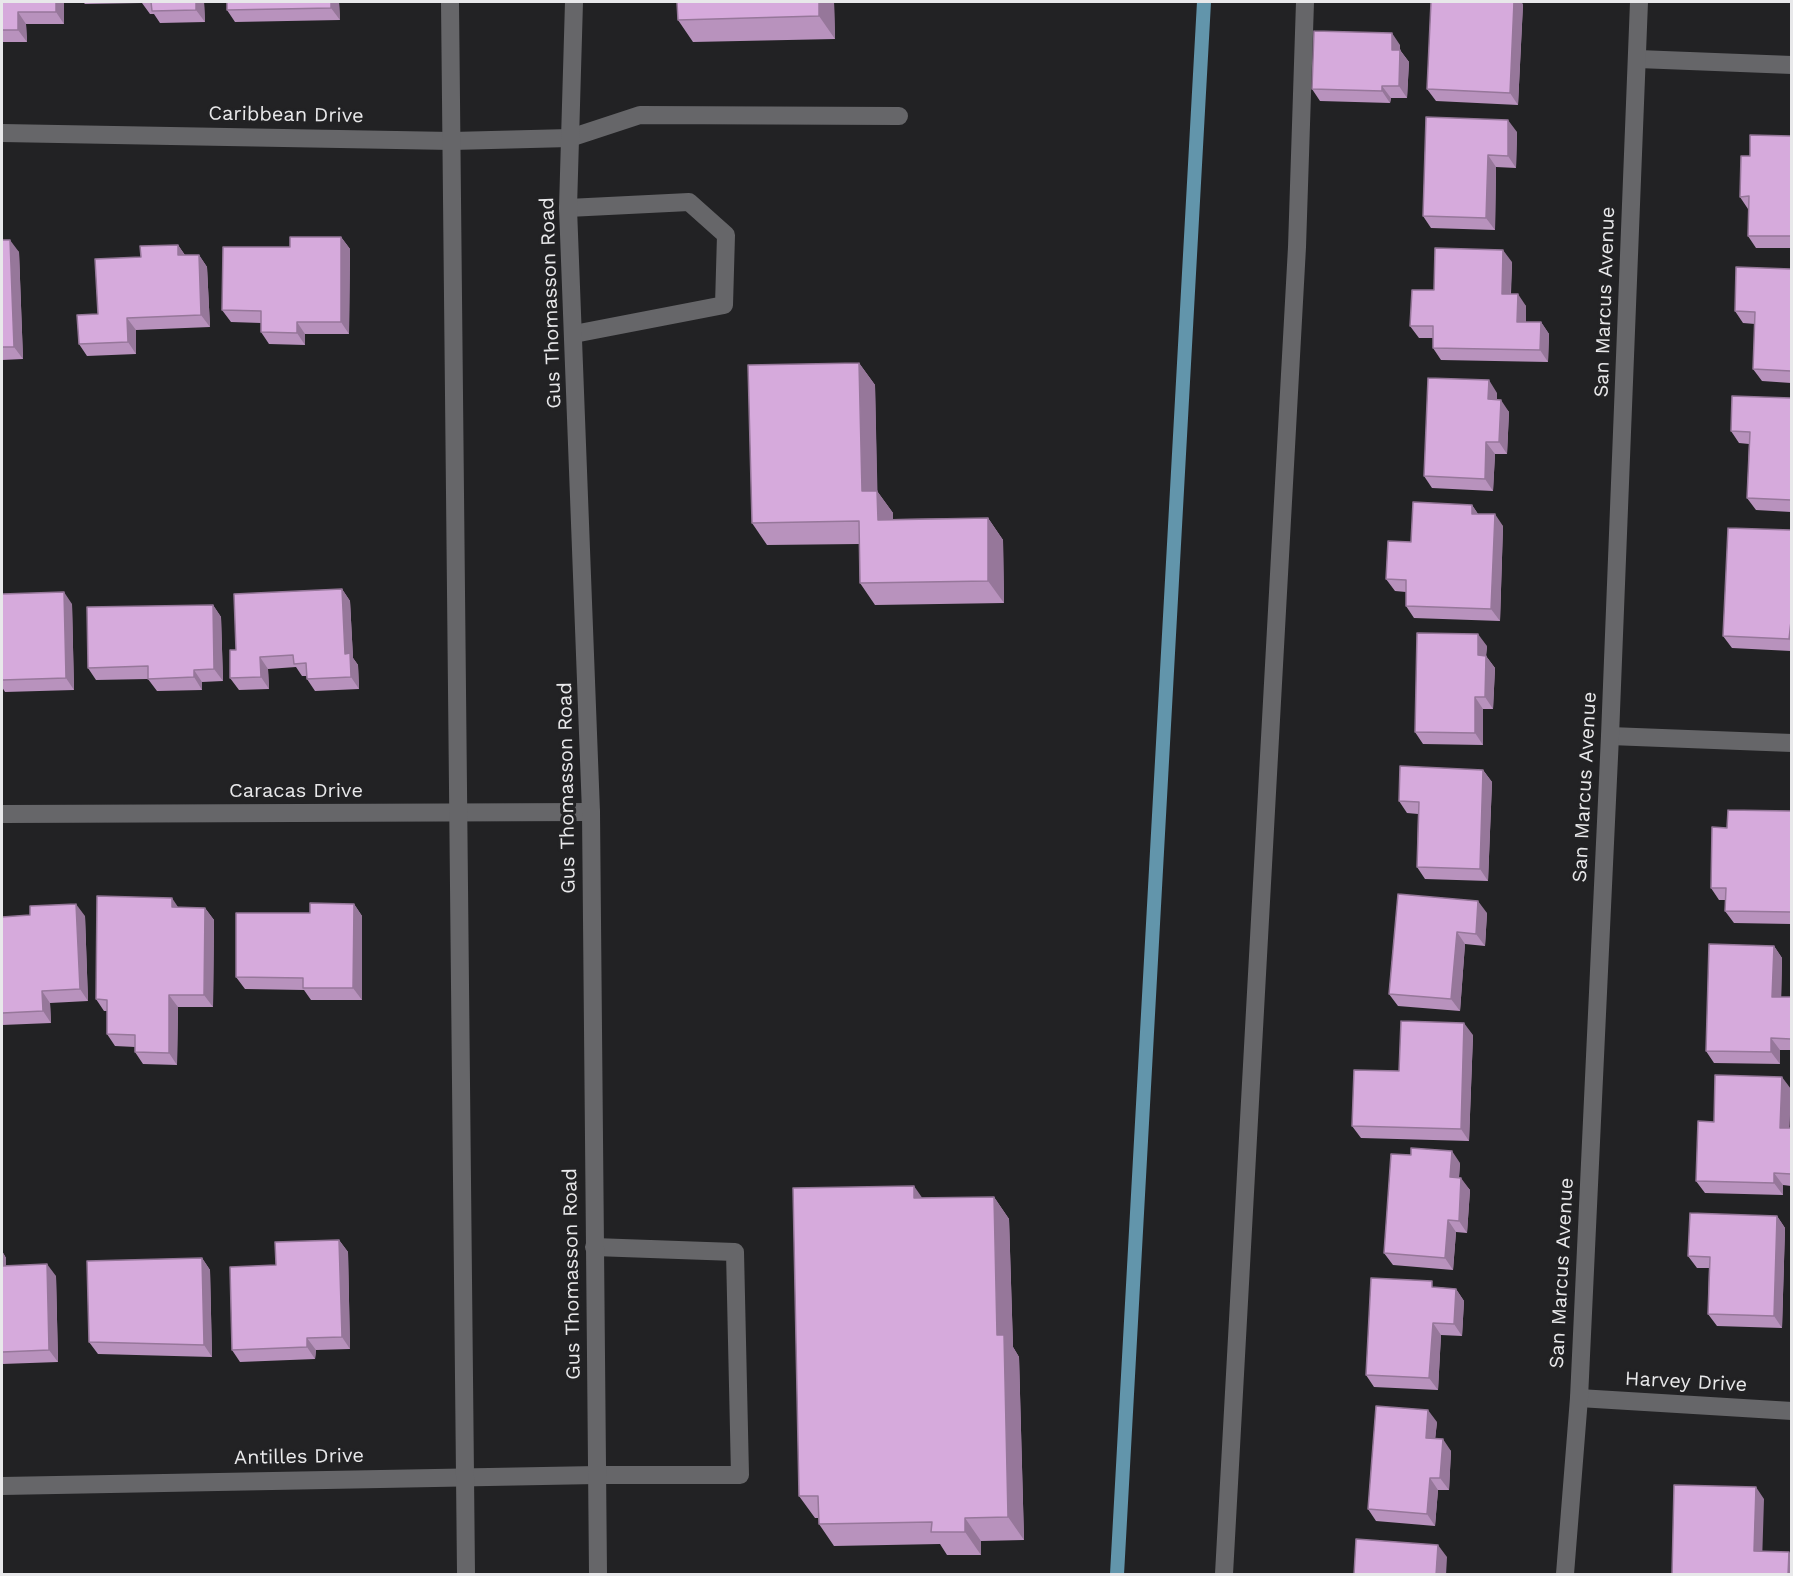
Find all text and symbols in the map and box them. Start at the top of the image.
street label: Caribbean Drive [208,102,364,128]
street label: Gus Thomasson Road [535,197,567,409]
street label: San Marcus Avenue [1590,206,1620,398]
street label: Gus Thomasson Road [553,682,581,894]
street label: San Marcus Avenue [1568,691,1602,883]
street label: Caracas Drive [229,779,363,803]
street label: Gus Thomasson Road [558,1168,586,1380]
street label: San Marcus Avenue [1545,1177,1579,1369]
street label: Harvey Drive [1624,1367,1748,1397]
street label: Antilles Drive [234,1444,364,1470]

